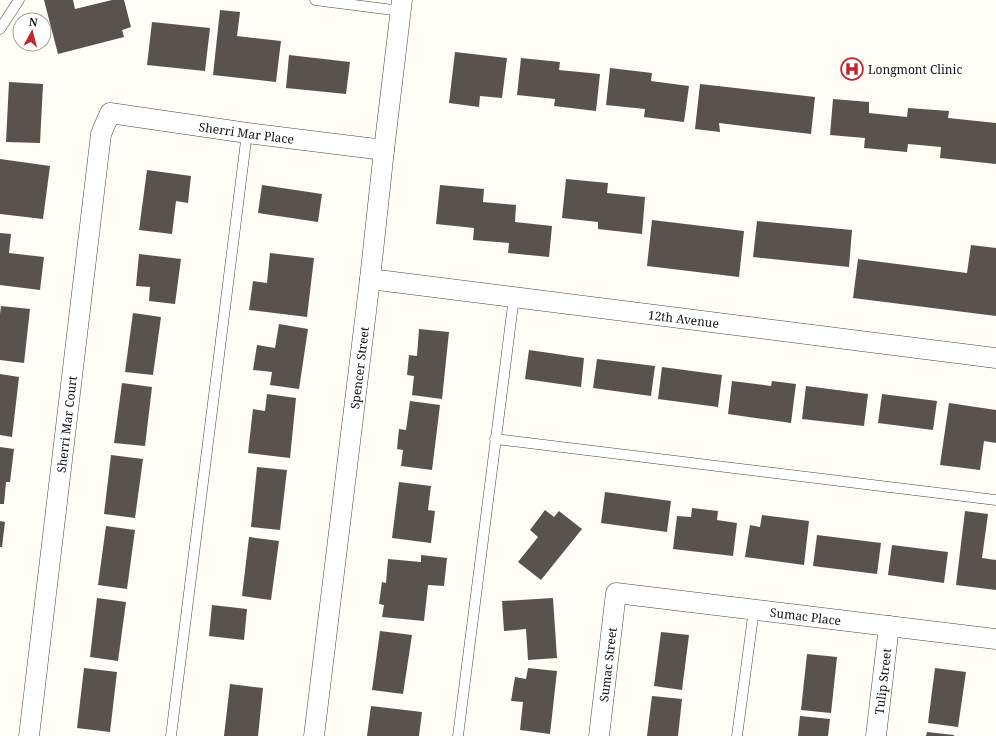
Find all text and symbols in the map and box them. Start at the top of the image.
north arrow [12,12,52,52]
text: N [28,14,39,30]
hospital icon: Longmont Clinic [839,56,865,82]
place label: Longmont Clinic [868,61,962,78]
street label: Sherri Mar Place [198,118,295,147]
street label: 12th Avenue [647,306,720,331]
street label: Spencer Street [346,326,373,410]
street label: Sherri Mar Court [52,375,81,474]
street label: Sumac Place [769,603,842,629]
street label: Sumac Street [595,626,620,703]
street label: Tulip Street [870,647,895,715]

